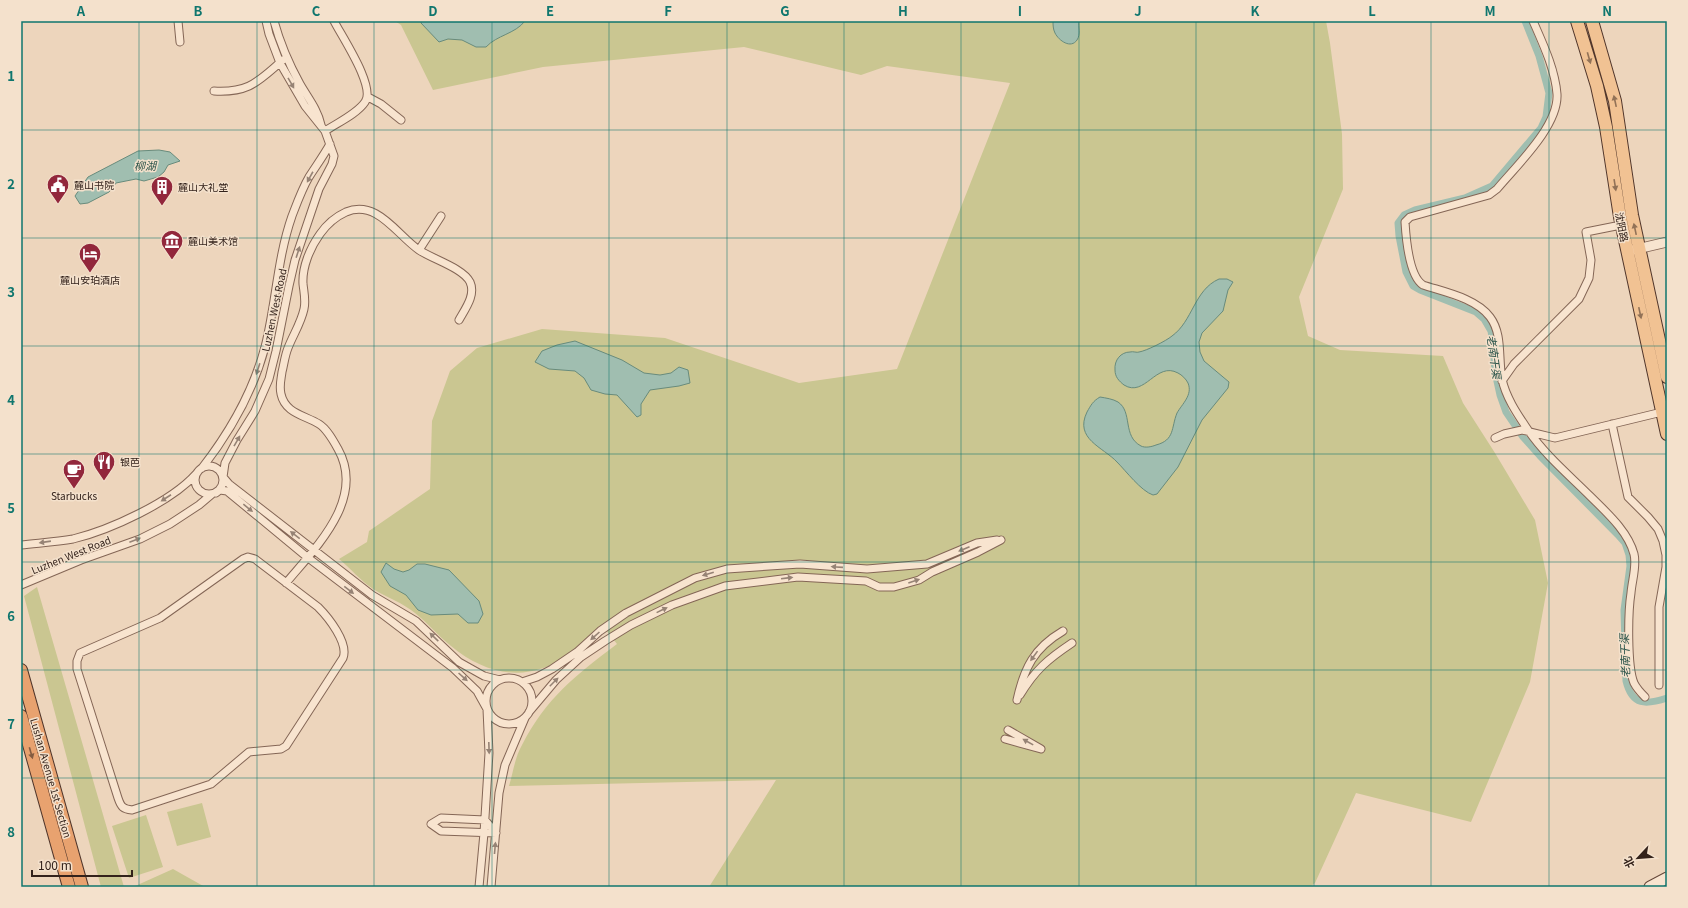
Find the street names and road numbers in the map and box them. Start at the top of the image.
street label: 沈阳路 [1612,211,1633,243]
street label: Luzhen West Road [257,267,290,353]
street label: Luzhen West Road [29,532,113,577]
street label: Lushan Avenue 1st Section [27,716,76,839]

